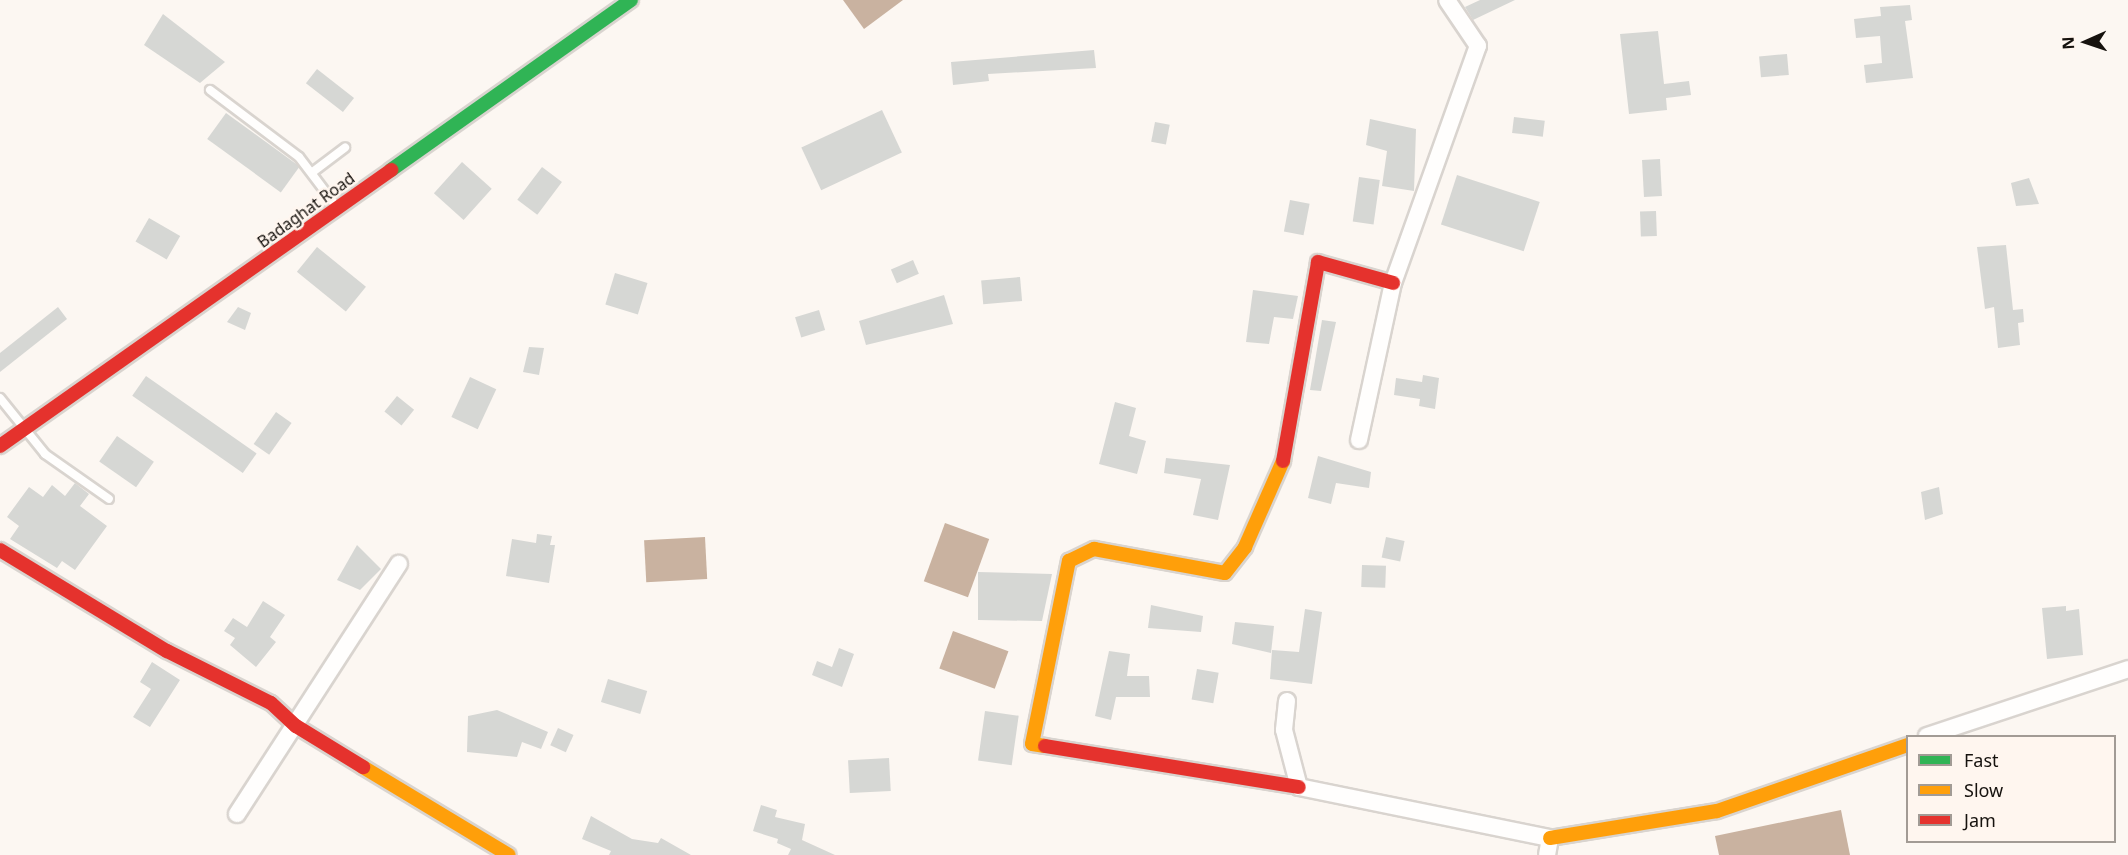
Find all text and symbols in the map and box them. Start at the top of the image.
north arrow [2056,12,2116,72]
text: N [2057,36,2079,50]
street label: Badaghat Road [254,168,358,252]
legend [1906,735,2116,843]
text: Fast [1964,748,1999,772]
text: Slow [1964,778,2003,802]
text: Jam [1964,808,1996,832]

